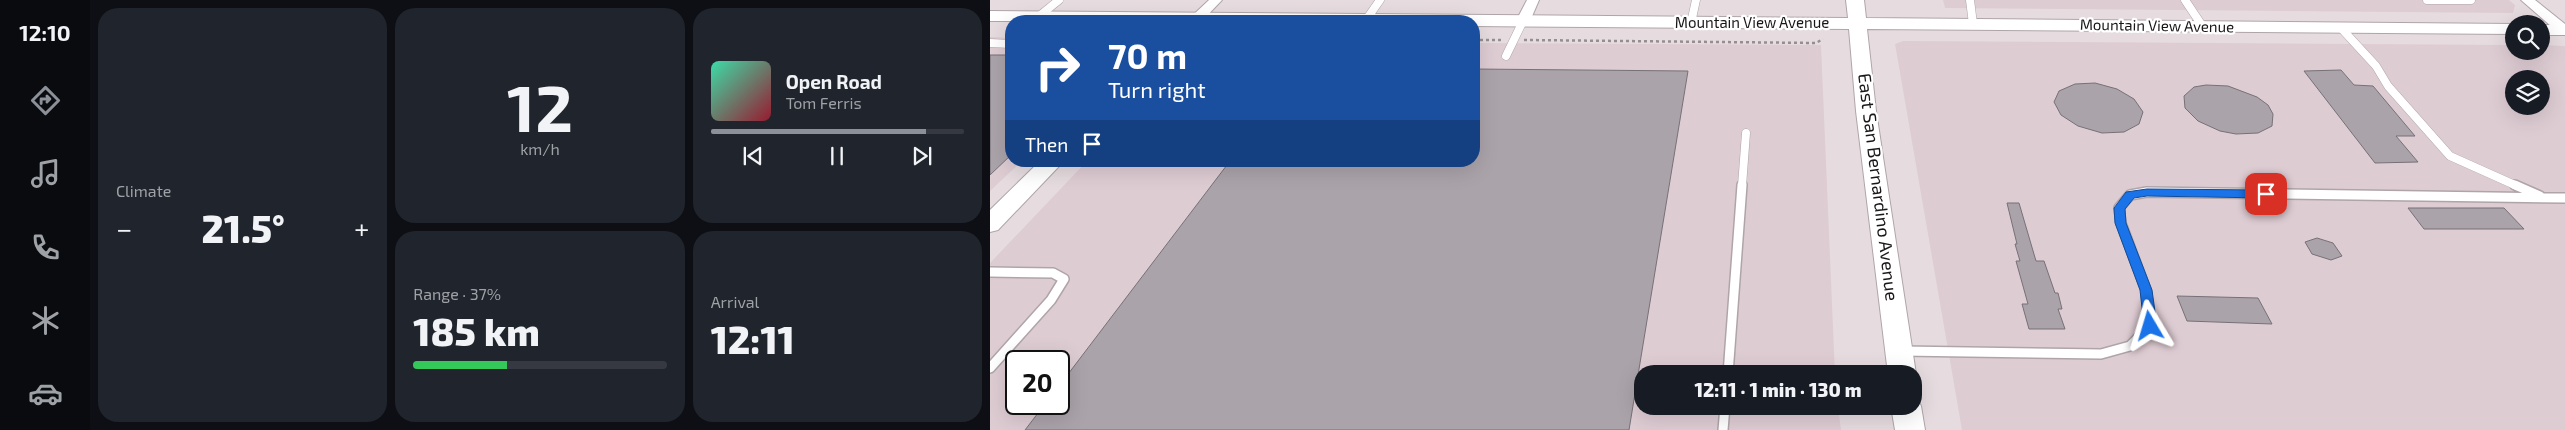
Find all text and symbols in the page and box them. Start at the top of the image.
street label: Mountain View Avenue [1675,13,1829,31]
street label: Mountain View Avenue [2080,15,2234,35]
map controls [2505,15,2550,115]
button: search [2505,15,2550,60]
text: 12:10 [19,19,71,45]
text: 70 m [1108,34,1187,76]
icon: right [1025,35,1090,100]
text: 12 [507,67,573,145]
text: Open Road [786,70,882,93]
button: layers [2505,70,2550,115]
street label: East San Bernardino Avenue [1854,72,1904,302]
text: Turn right [1108,76,1206,102]
icon: directions [28,83,63,118]
text: Tom Ferris [786,93,862,112]
icon: arrive [1078,130,1106,158]
text: Then [1025,133,1068,156]
text: km/h [520,139,560,158]
icon: previous [739,142,767,170]
icon: pause [823,142,851,170]
icon: next [908,142,936,170]
icon: music [28,156,63,191]
pin [2245,173,2287,215]
icon: arrive [2252,180,2280,208]
text: Climate [116,181,171,200]
text: 21.5° [202,205,285,251]
text: − [116,211,132,245]
text: + [354,211,369,245]
icon: phone [28,230,63,265]
text: Range · 37% [413,284,501,303]
text: Arrival [711,292,759,311]
position arrow [2123,299,2175,351]
icon: climate [28,303,63,338]
text: 185 km [413,308,540,354]
text: 12:11 [711,316,795,362]
speed limit sign: 20 [1005,350,1070,415]
icon: car [28,376,63,411]
text: 12:11 · 1 min · 130 m [1694,378,1862,401]

